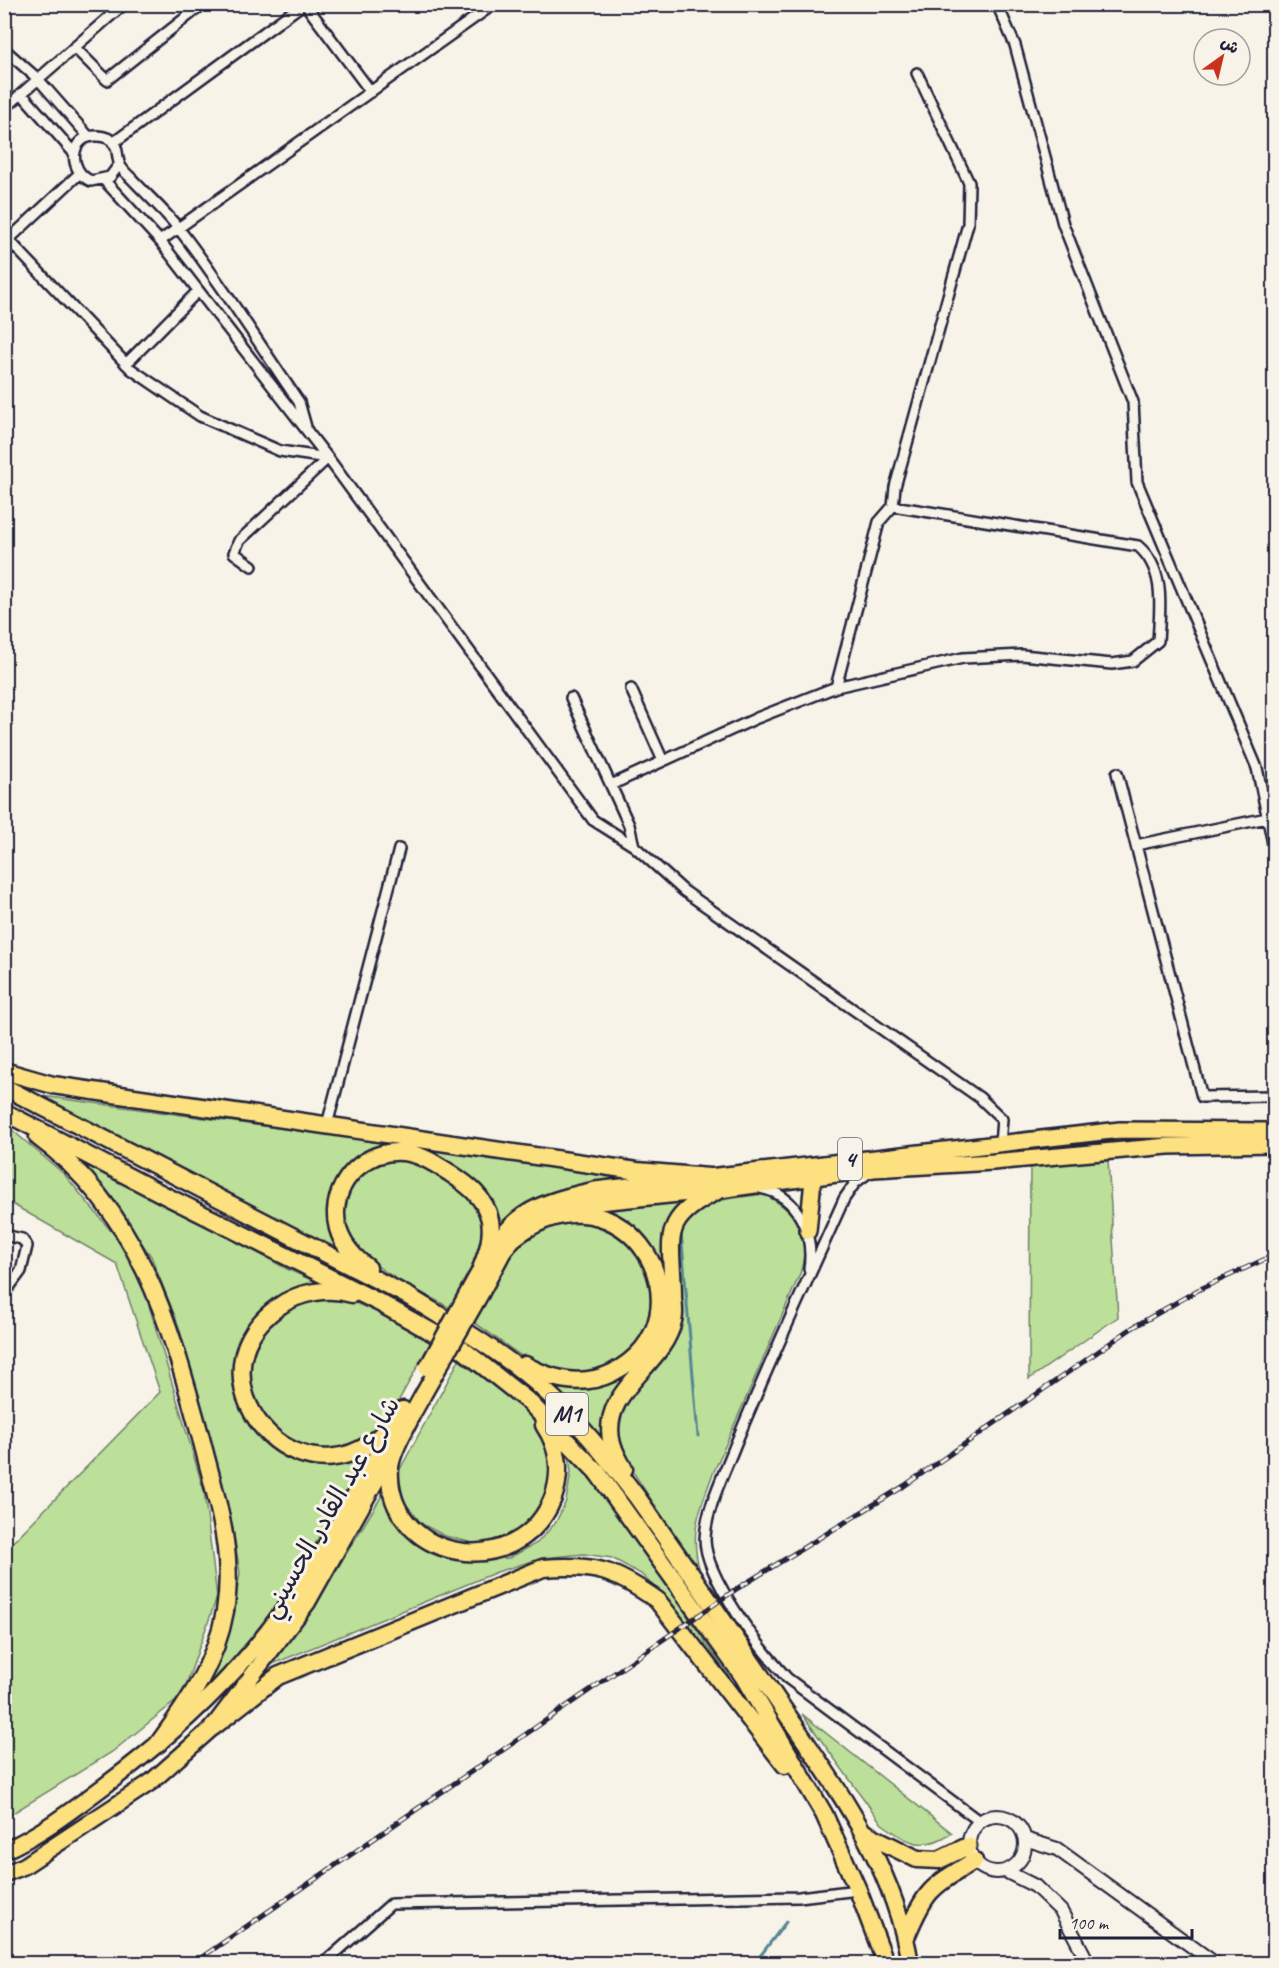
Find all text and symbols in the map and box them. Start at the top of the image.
north arrow [1192,27,1252,87]
text: ش [1217,32,1243,59]
road number: 4 [838,1138,862,1180]
street label: شارع عبد القادر الحسيني [254,1391,413,1627]
road number: M1 [546,1393,588,1435]
scale bar [1060,1902,1192,1940]
text: 100 m [1069,1912,1110,1934]

